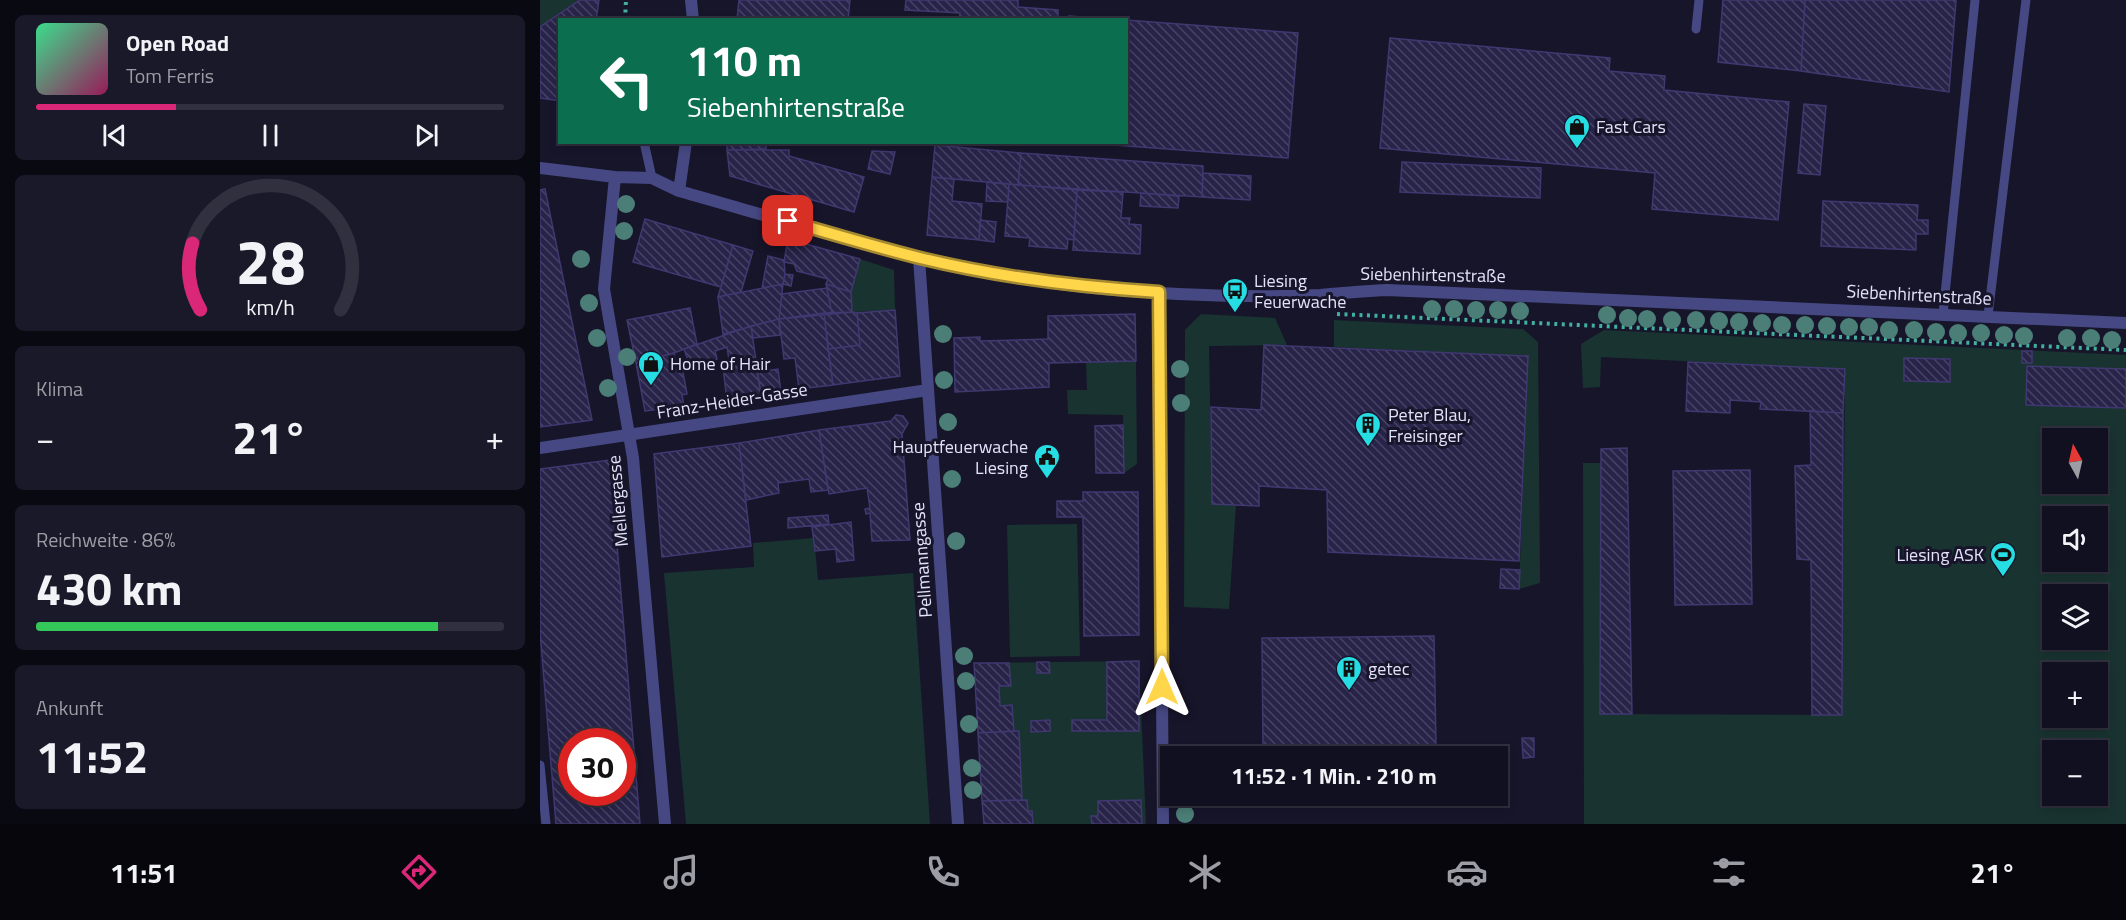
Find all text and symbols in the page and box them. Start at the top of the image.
text: Open Road [126,26,229,60]
text: 110 m [687,28,802,92]
icon: left [588,42,666,120]
text: Tom Ferris [126,60,214,91]
text: Siebenhirtenstraße [687,86,905,127]
shop icon: Fast Cars [1562,112,1592,150]
place label: Fast Cars [1596,113,1666,140]
icon: previous [98,119,131,152]
icon: pause [254,119,287,152]
icon: next [410,119,443,152]
pin [762,195,813,246]
icon: arrive [771,204,804,237]
text: 28 [235,213,305,308]
street label: Siebenhirtenstraße [1360,260,1506,289]
place label: Liesing Feuerwache [1254,267,1346,315]
bus stop icon: Liesing Feuerwache [1220,276,1250,314]
street label: Siebenhirtenstraße [1846,277,1992,312]
text: km/h [246,291,294,323]
shop icon: Home of Hair [636,349,666,387]
place label: Home of Hair [670,350,770,377]
text: Klima [36,373,83,404]
street label: Franz-Heider-Gasse [655,375,809,426]
place label: Peter Blau, Freisinger [1388,401,1471,449]
text: 21° [232,403,308,471]
building icon: Peter Blau, Freisinger [1353,410,1383,448]
text: − [36,413,54,463]
text: + [486,413,504,463]
north arrow [2042,428,2108,494]
map controls [2042,428,2108,806]
place label: Hauptfeuerwache Liesing [893,433,1028,481]
public building icon: Hauptfeuerwache Liesing [1032,442,1062,480]
street label: Mellergasse [600,454,635,548]
street label: Pellmanngasse [904,501,939,619]
button: sound [2042,506,2108,572]
text: Reichweite · 86% [36,524,175,555]
sports icon: Liesing ASK [1988,540,2018,578]
place label: Liesing ASK [1897,541,1984,568]
text: 430 km [36,554,182,622]
button: layers [2042,584,2108,650]
building icon: getec [1334,654,1364,692]
position arrow [1130,655,1194,719]
place label: getec [1368,655,1410,682]
button: + [2042,662,2108,728]
text: Ankunft [36,692,103,723]
text: 11:52 [36,722,148,790]
speed limit sign: 30 [558,728,636,806]
button: − [2042,740,2108,806]
text: 11:52 · 1 Min. · 210 m [1231,759,1437,793]
icon: directions [398,851,440,893]
icon: music [660,851,702,893]
icon: phone [922,851,964,893]
icon: climate [1184,851,1226,893]
icon: car [1446,851,1488,893]
icon: filters [1708,851,1750,893]
text: 11:51 [110,852,177,893]
text: 21° [1970,852,2016,893]

